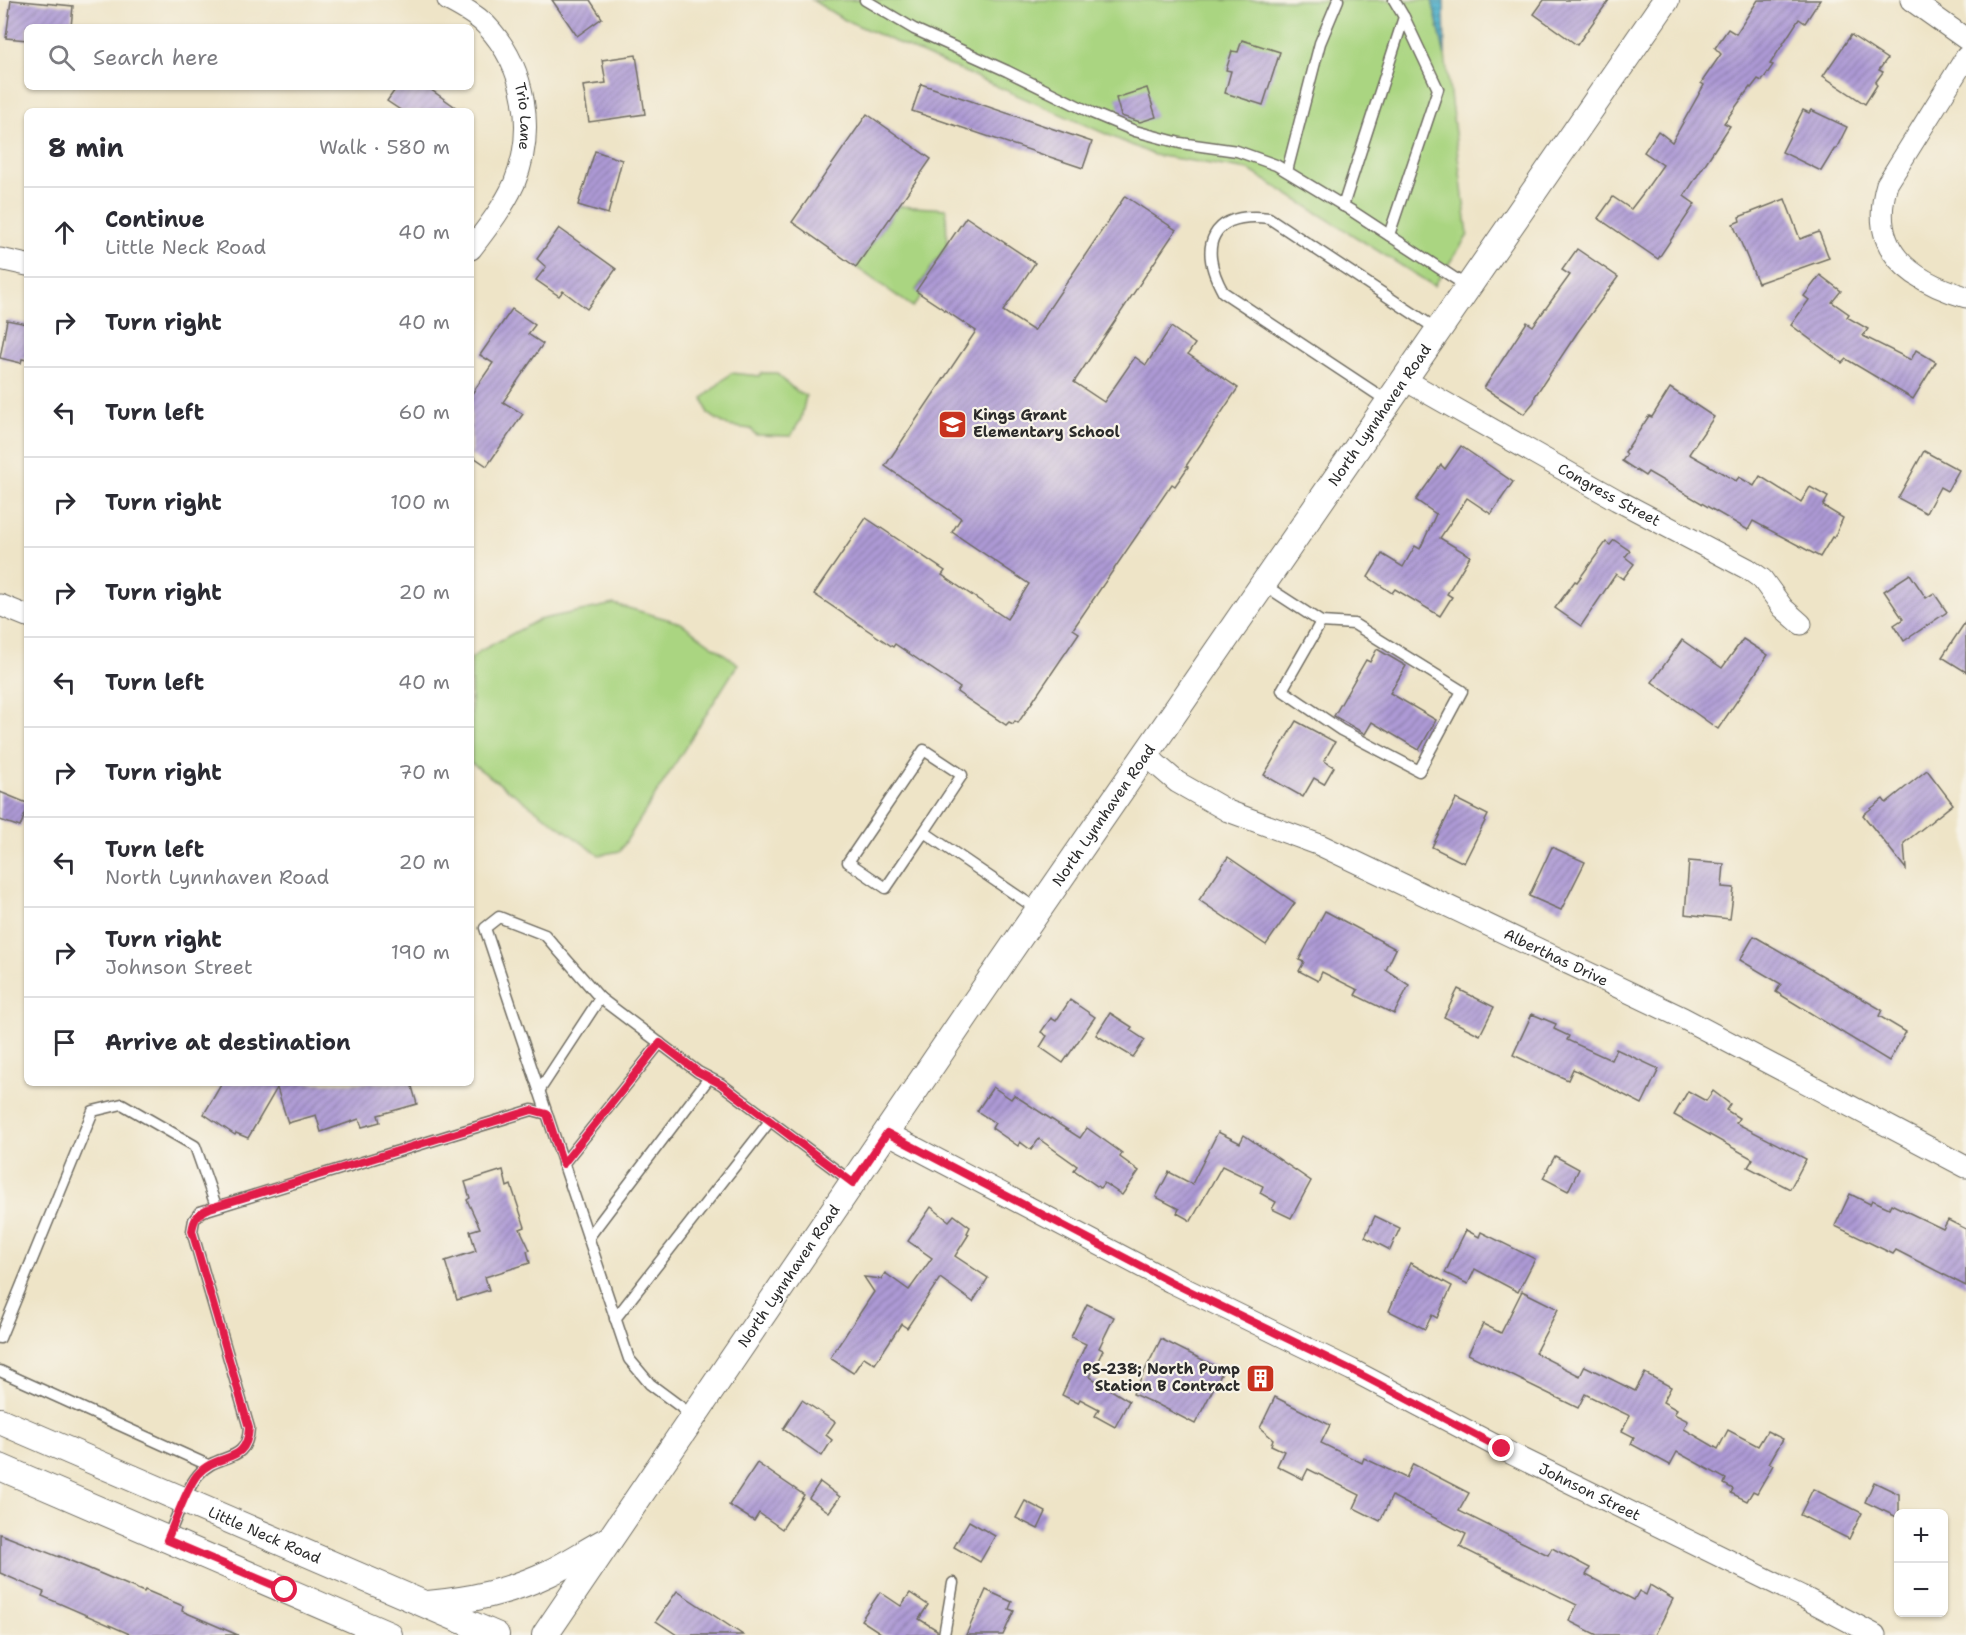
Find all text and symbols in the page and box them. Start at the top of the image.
search box [24,24,474,90]
icon: search [45,41,78,74]
text: Search here [93,43,219,72]
street label: Trio Lane [510,80,535,151]
text: 8 min [48,130,124,165]
text: Walk · 580 m [319,134,450,160]
text: Continue [105,205,205,234]
icon: ahead [48,216,81,249]
text: 40 m [398,219,450,245]
text: Little Neck Road [105,234,266,260]
icon: right [48,306,81,339]
text: Turn right [105,308,222,337]
text: 40 m [398,309,450,335]
street label: North Lynnhaven Road [1324,340,1436,490]
icon: left [48,396,81,429]
text: Turn left [105,398,204,427]
text: 60 m [398,399,450,425]
place label: Kings Grant Elementary School [973,405,1120,442]
school or university icon: Kings Grant Elementary School [936,408,968,440]
street label: Congress Street [1554,458,1664,531]
icon: right [48,486,81,519]
text: Turn right [105,488,222,517]
text: 100 m [390,489,450,515]
icon: right [48,576,81,609]
text: Turn right [105,578,222,607]
text: 20 m [399,579,450,605]
icon: left [48,666,81,699]
text: Turn left [105,668,204,697]
text: 40 m [398,669,450,695]
street label: North Lynnhaven Road [1048,740,1160,890]
icon: right [48,756,81,789]
text: Turn right [105,758,222,787]
text: 70 m [398,759,450,785]
text: Turn left [105,835,204,864]
icon: left [48,846,81,879]
text: 20 m [399,849,450,875]
text: North Lynnhaven Road [105,864,329,890]
street label: Alberthas Drive [1500,924,1611,991]
text: Turn right [105,925,222,954]
icon: right [48,936,81,969]
text: 190 m [391,939,450,965]
text: Johnson Street [105,954,253,980]
icon: arrive [48,1026,81,1059]
text: Arrive at destination [105,1028,351,1057]
street label: North Lynnhaven Road [733,1200,845,1351]
place label: PS-238; North Pump Station B Contract [1082,1359,1240,1396]
building icon: PS-238; North Pump Station B Contract [1245,1362,1277,1394]
route end [1488,1435,1514,1461]
street label: Johnson Street [1535,1459,1644,1525]
street label: Little Neck Road [205,1502,324,1568]
map controls [1894,1509,1948,1617]
button: + [1894,1509,1948,1563]
button: − [1894,1563,1948,1617]
route start [271,1576,297,1602]

